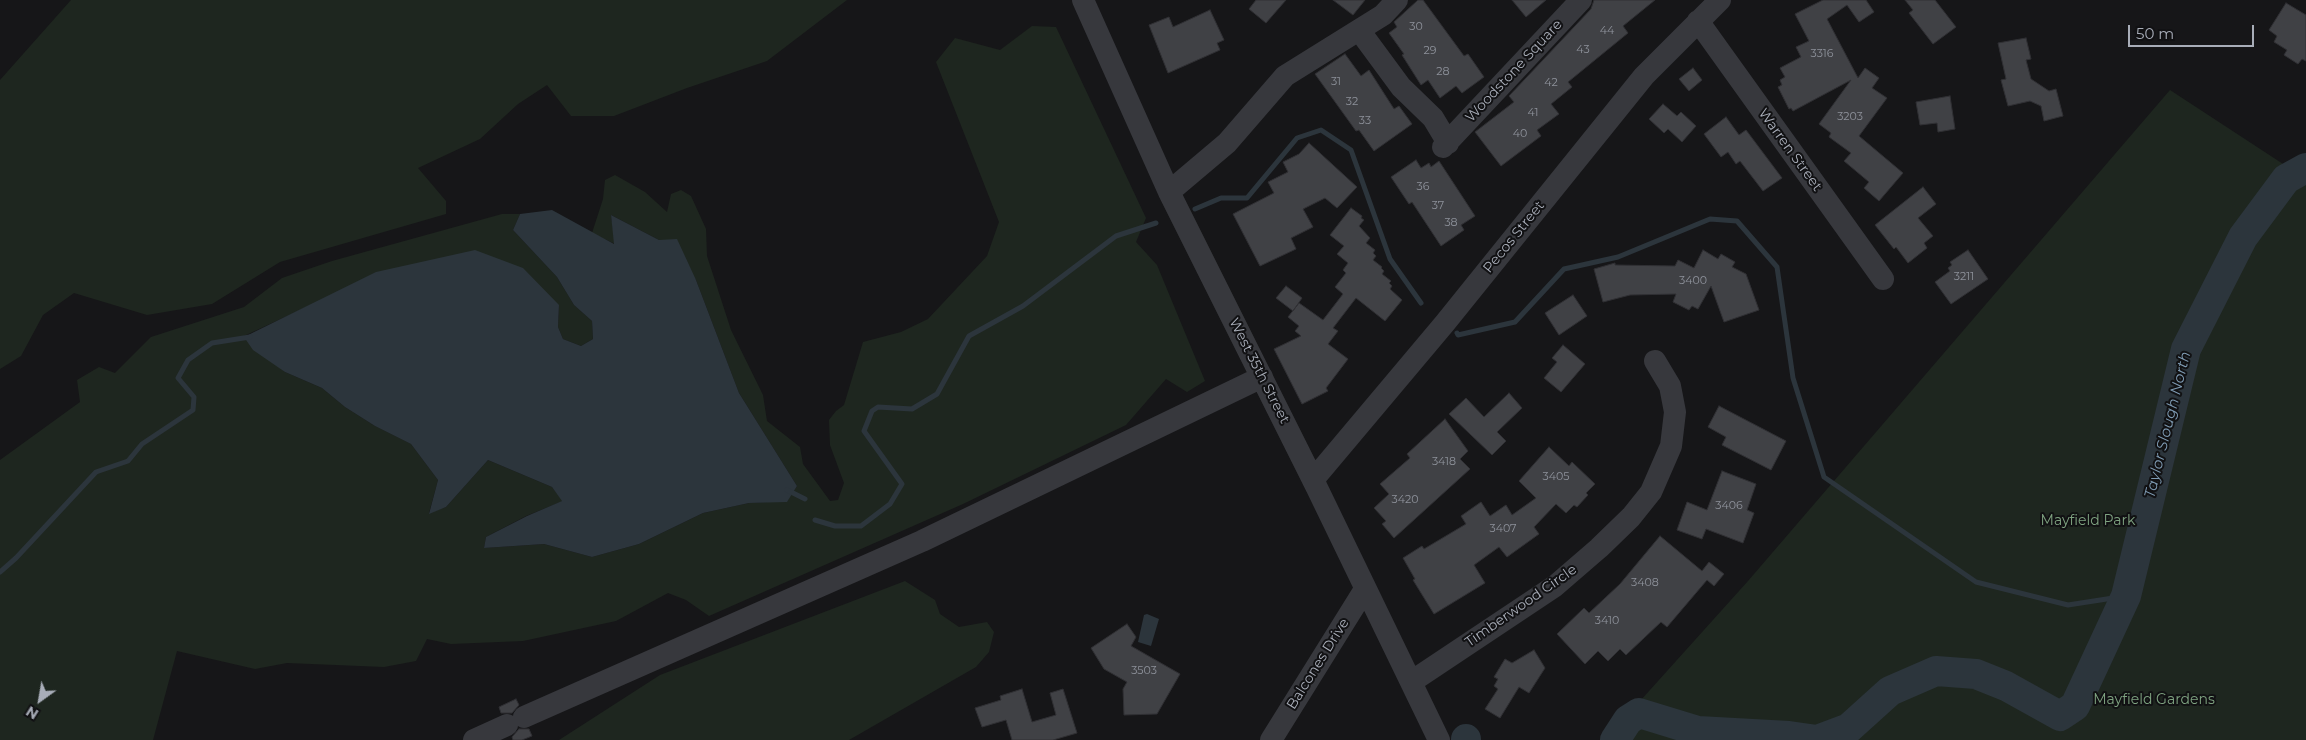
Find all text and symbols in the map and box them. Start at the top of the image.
scale bar [2131,15,2257,47]
street label: Woodstone Square [1462,16,1566,126]
house number: 30 [1409,20,1423,34]
house number: 44 [1600,24,1614,38]
text: 50 m [2136,24,2174,43]
house number: 43 [1576,43,1590,57]
house number: 29 [1424,44,1436,58]
house number: 3316 [1810,47,1834,61]
house number: 28 [1436,65,1450,79]
house number: 31 [1331,75,1341,89]
house number: 42 [1544,76,1558,90]
house number: 32 [1346,95,1358,109]
street label: Warren Street [1754,105,1826,195]
house number: 41 [1528,106,1538,120]
house number: 3203 [1837,110,1863,124]
house number: 33 [1359,114,1371,128]
house number: 40 [1513,127,1527,141]
house number: 36 [1417,180,1429,194]
street label: Pecos Street [1480,198,1548,276]
house number: 37 [1432,199,1444,213]
house number: 38 [1444,216,1458,230]
house number: 3211 [1954,270,1974,284]
house number: 3400 [1679,274,1707,288]
street label: West 35th Street [1225,315,1293,427]
water label: Taylor Slough North [2141,350,2195,500]
house number: 3418 [1432,455,1456,469]
house number: 3405 [1543,470,1569,484]
house number: 3420 [1392,493,1418,507]
house number: 3406 [1715,499,1743,513]
park label: Mayfield Park [2041,513,2135,529]
house number: 3407 [1489,522,1517,536]
street label: Timberwood Circle [1462,561,1580,651]
house number: 3408 [1631,576,1659,590]
house number: 3410 [1595,614,1619,628]
street label: Balcones Drive [1283,615,1353,713]
house number: 3503 [1131,664,1157,678]
north arrow [15,675,65,725]
park label: Mayfield Gardens [2093,692,2215,708]
text: N [22,702,42,723]

